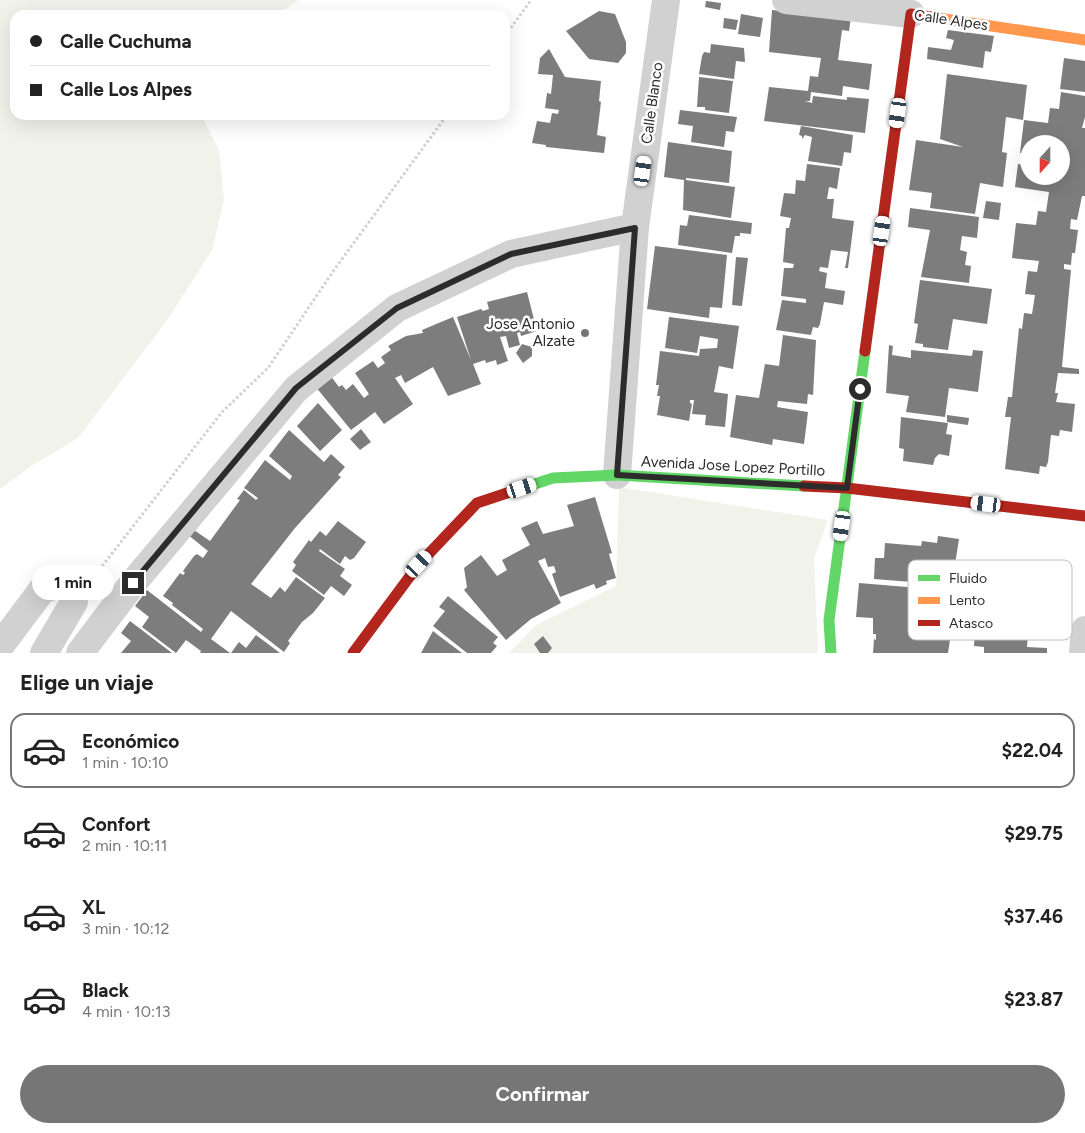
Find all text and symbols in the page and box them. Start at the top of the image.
street label: Calle Alpes [913,6,989,34]
text: Calle Cuchuma [60,30,192,53]
street label: Calle Blanco [637,61,667,145]
text: Calle Los Alpes [60,78,192,101]
car [888,97,907,129]
north arrow [1020,135,1070,185]
map controls [1020,135,1070,185]
car [633,155,652,187]
car [872,215,891,247]
place label: Jose Antonio Alzate [486,315,575,350]
marker: Jose Antonio Alzate [579,327,591,339]
route start [849,378,871,400]
street label: Avenida Jose Lopez Portillo [640,452,826,480]
car [505,476,538,500]
car [970,495,1001,513]
car [832,510,851,542]
car [403,548,434,580]
legend [908,560,1072,640]
callout: 1 min [33,566,116,600]
text: Fluido [949,570,987,587]
route end [122,572,144,594]
text: 1 min [54,573,92,592]
text: Lento [949,592,985,609]
text: Atasco [949,615,993,632]
text: Elige un viaje [20,669,153,696]
icon: car [22,728,67,773]
text: Económico [82,730,179,753]
text: $22.04 [1001,739,1063,762]
text: 1 min · 10:10 [82,753,169,772]
icon: car [22,811,67,856]
text: Confort [82,813,151,836]
text: $29.75 [1004,822,1063,845]
text: 2 min · 10:11 [82,836,167,855]
icon: car [22,894,67,939]
text: XL [82,896,105,919]
text: $37.46 [1004,905,1063,928]
text: 3 min · 10:12 [82,919,169,938]
icon: car [22,977,67,1022]
text: Black [82,979,129,1002]
text: $23.87 [1004,988,1063,1011]
text: 4 min · 10:13 [82,1002,170,1021]
button: Confirmar [20,1065,1065,1123]

